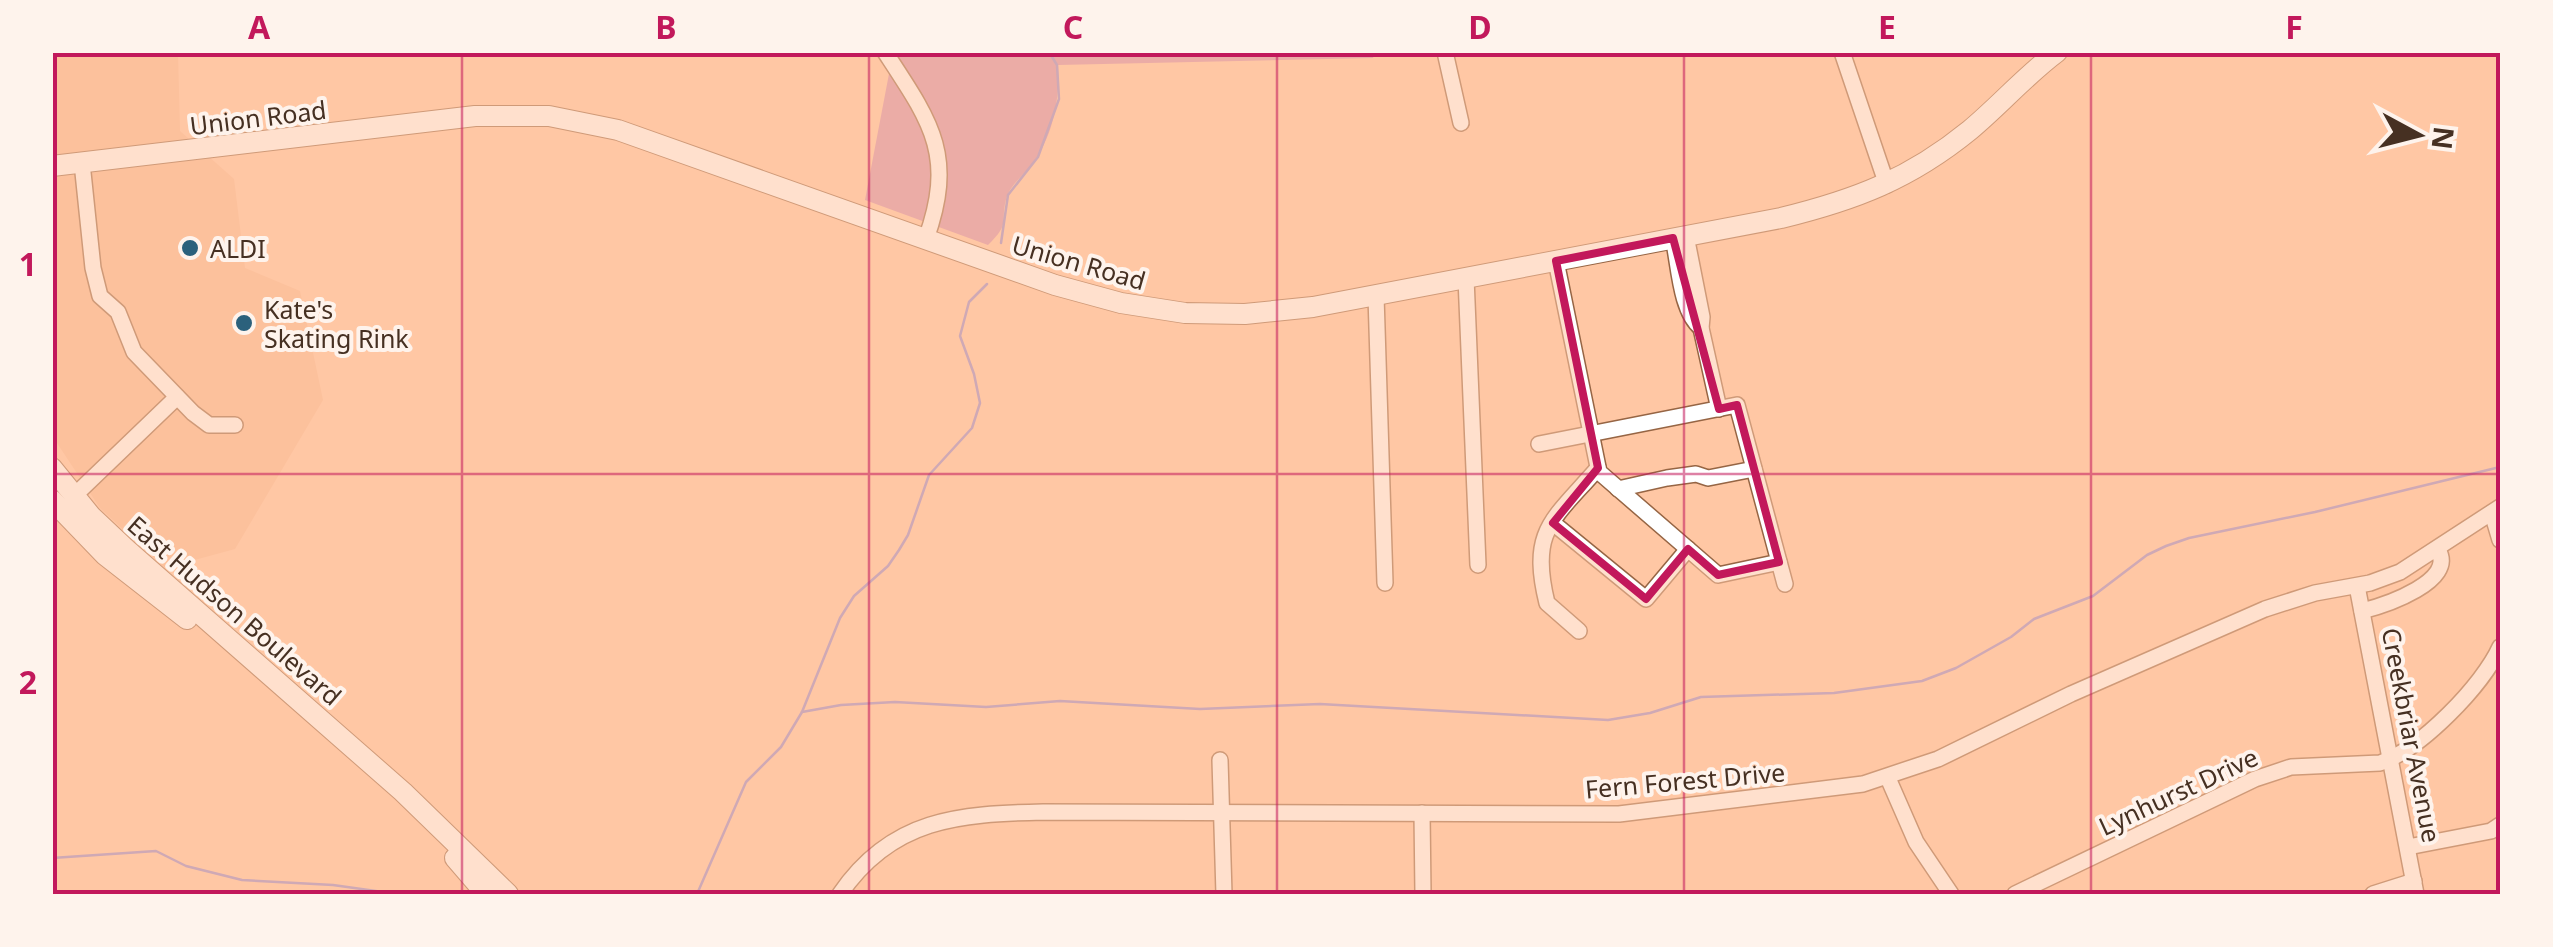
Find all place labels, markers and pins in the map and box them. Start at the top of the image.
place label: ALDI [210,231,266,265]
marker: ALDI [179,237,201,259]
place label: Kate's Skating Rink [264,292,409,355]
marker: Kate's Skating Rink [233,312,255,334]

